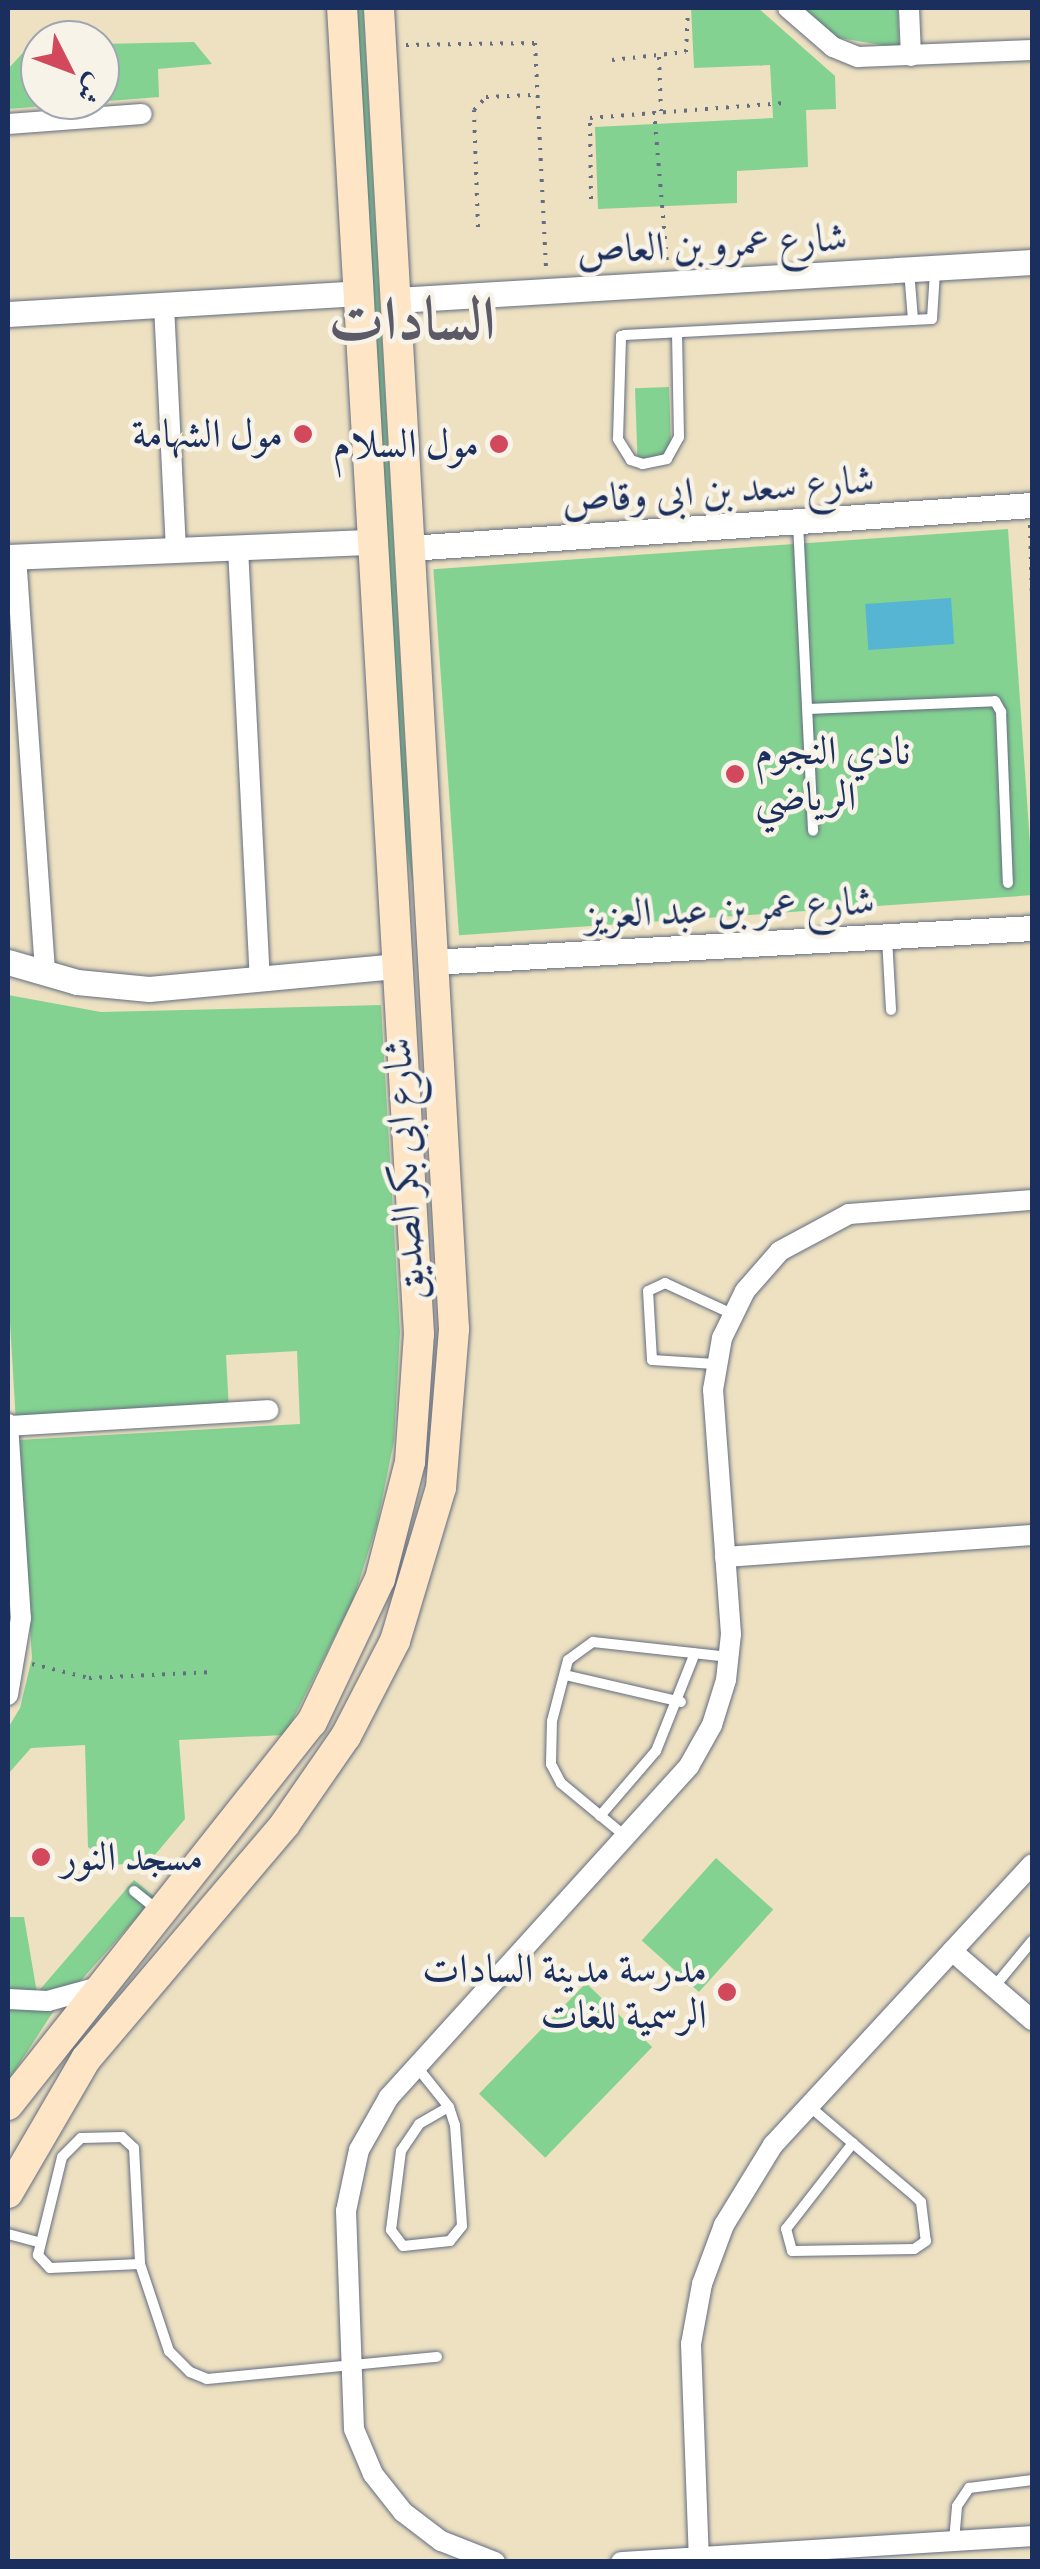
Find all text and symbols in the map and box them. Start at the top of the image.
north arrow [20,20,120,120]
text: ش [69,67,113,111]
street label: شارع عمرو بن العاص [575,213,849,275]
district label: السادات [329,282,495,354]
place label: مول الشهامة [132,410,283,458]
place label: مول السلام [333,420,479,468]
marker: مول الشهامة [292,423,314,445]
marker: مول السلام [488,433,510,455]
street label: شارع سعد بن ابى وقاص [560,455,876,525]
place label: نادي النجوم الرياضي [755,727,911,821]
marker: نادي النجوم الرياضي [724,763,746,785]
street label: شارع عمر بن عبد العزيز [584,876,876,940]
street label: شارع ابى بكر الصديق [373,1037,435,1301]
place label: مسجد النور [61,1833,203,1881]
marker: مسجد النور [30,1846,52,1868]
place label: مدرسة مدينة السادات الرسمية للغات [422,1945,707,2039]
marker: مدرسة مدينة السادات الرسمية للغات [716,1981,738,2003]

